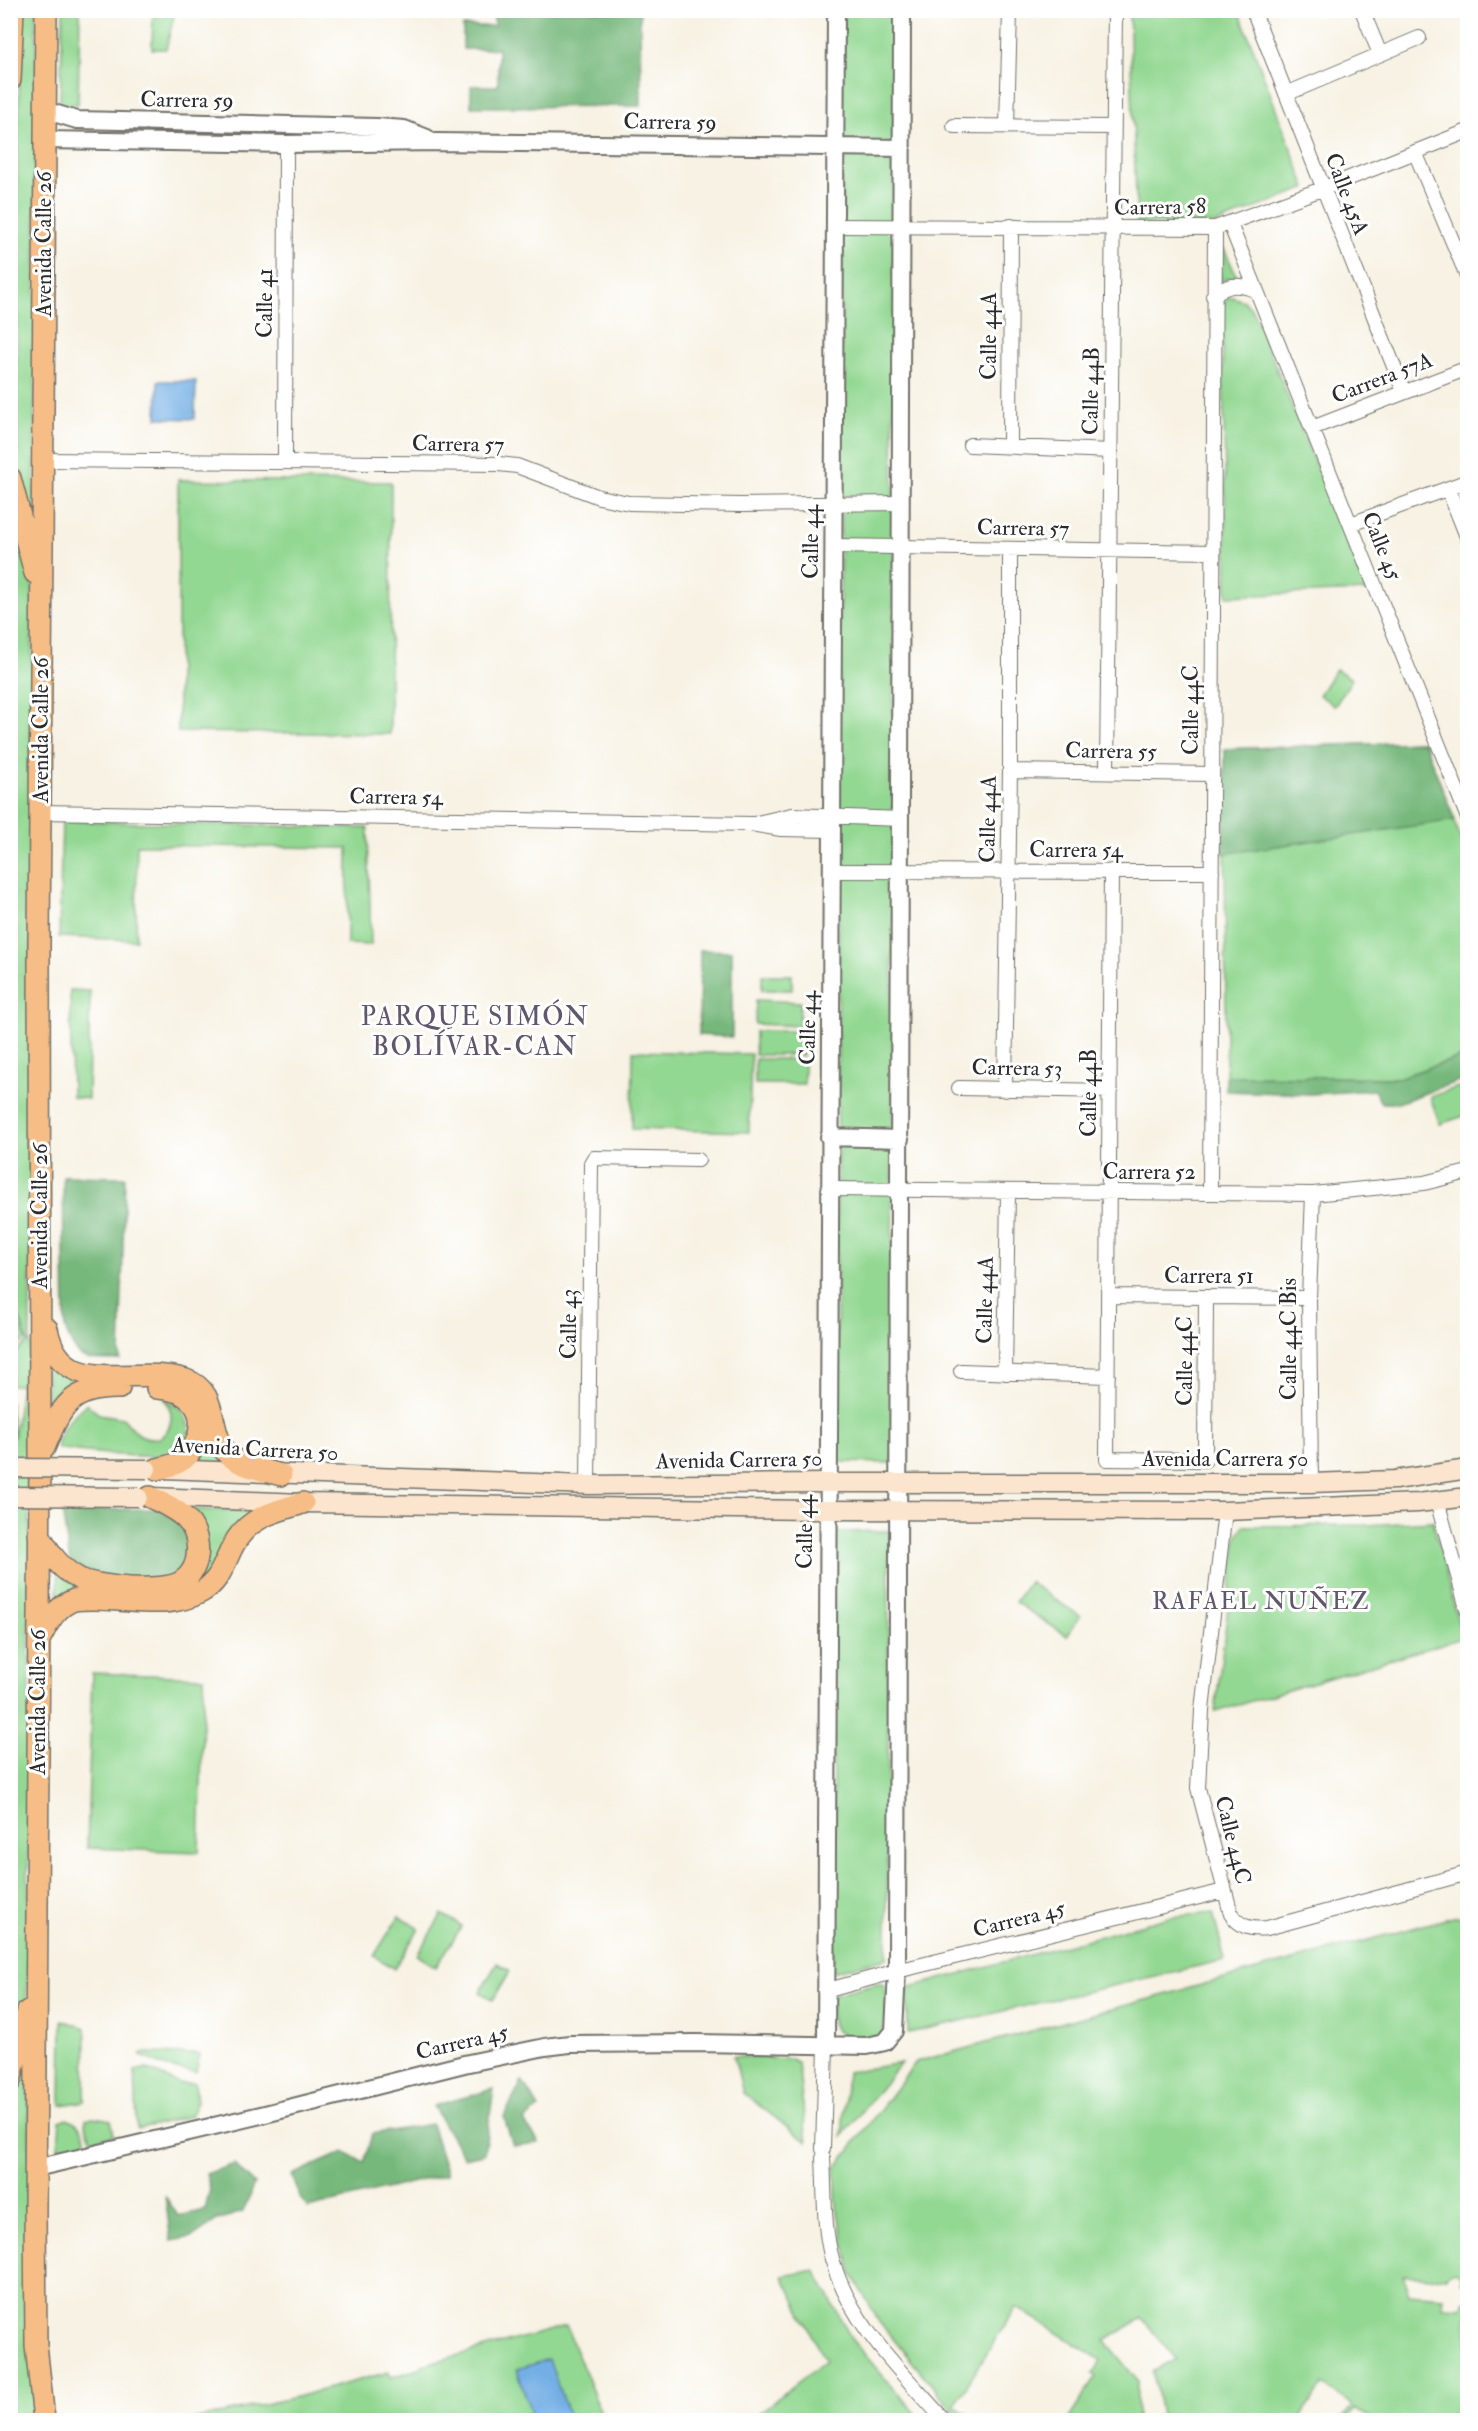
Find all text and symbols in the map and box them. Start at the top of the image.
street label: Carrera 59 [140,85,234,115]
street label: Carrera 59 [623,107,717,137]
street label: Calle 45A [1319,149,1375,239]
street label: Avenida Calle 26 [30,169,58,318]
street label: Carrera 58 [1114,192,1206,222]
street label: Calle 41 [251,268,279,338]
street label: Calle 44A [975,292,1003,380]
street label: Carrera 57A [1327,346,1437,410]
street label: Calle 44B [1076,347,1106,435]
street label: Carrera 57 [412,429,504,459]
street label: Calle 44 [797,504,825,579]
street label: Calle 45 [1356,508,1409,585]
street label: Carrera 57 [977,513,1069,543]
street label: Avenida Calle 26 [27,655,55,804]
street label: Calle 44C [1177,665,1205,755]
street label: Carrera 55 [1065,736,1157,766]
street label: Calle 44A [973,775,1003,863]
street label: Carrera 54 [349,782,444,812]
street label: Carrera 54 [1029,836,1124,864]
street label: Calle 44 [793,990,823,1065]
district label: PARQUE SIMÓN BOLÍVAR-CAN [361,999,589,1063]
street label: Calle 44B [1075,1049,1103,1137]
street label: Carrera 53 [971,1053,1063,1083]
street label: Avenida Calle 26 [26,1141,54,1290]
street label: Carrera 52 [1102,1158,1196,1186]
street label: Calle 44A [970,1256,1000,1344]
street label: Carrera 51 [1164,1262,1254,1290]
street label: Calle 44C Bis [1275,1278,1303,1400]
street label: Calle 43 [555,1289,583,1359]
street label: Calle 44C [1171,1316,1199,1406]
street label: Avenida Carrera 50 [170,1431,339,1467]
street label: Avenida Carrera 50 [654,1445,823,1475]
street label: Avenida Carrera 50 [1141,1445,1308,1473]
street label: Calle 44 [791,1494,819,1569]
district label: RAFAEL NUÑEZ [1152,1585,1370,1617]
street label: Avenida Calle 26 [24,1627,52,1776]
street label: Calle 44C [1209,1793,1257,1887]
street label: Carrera 45 [970,1894,1068,1944]
street label: Carrera 45 [413,2018,511,2066]

